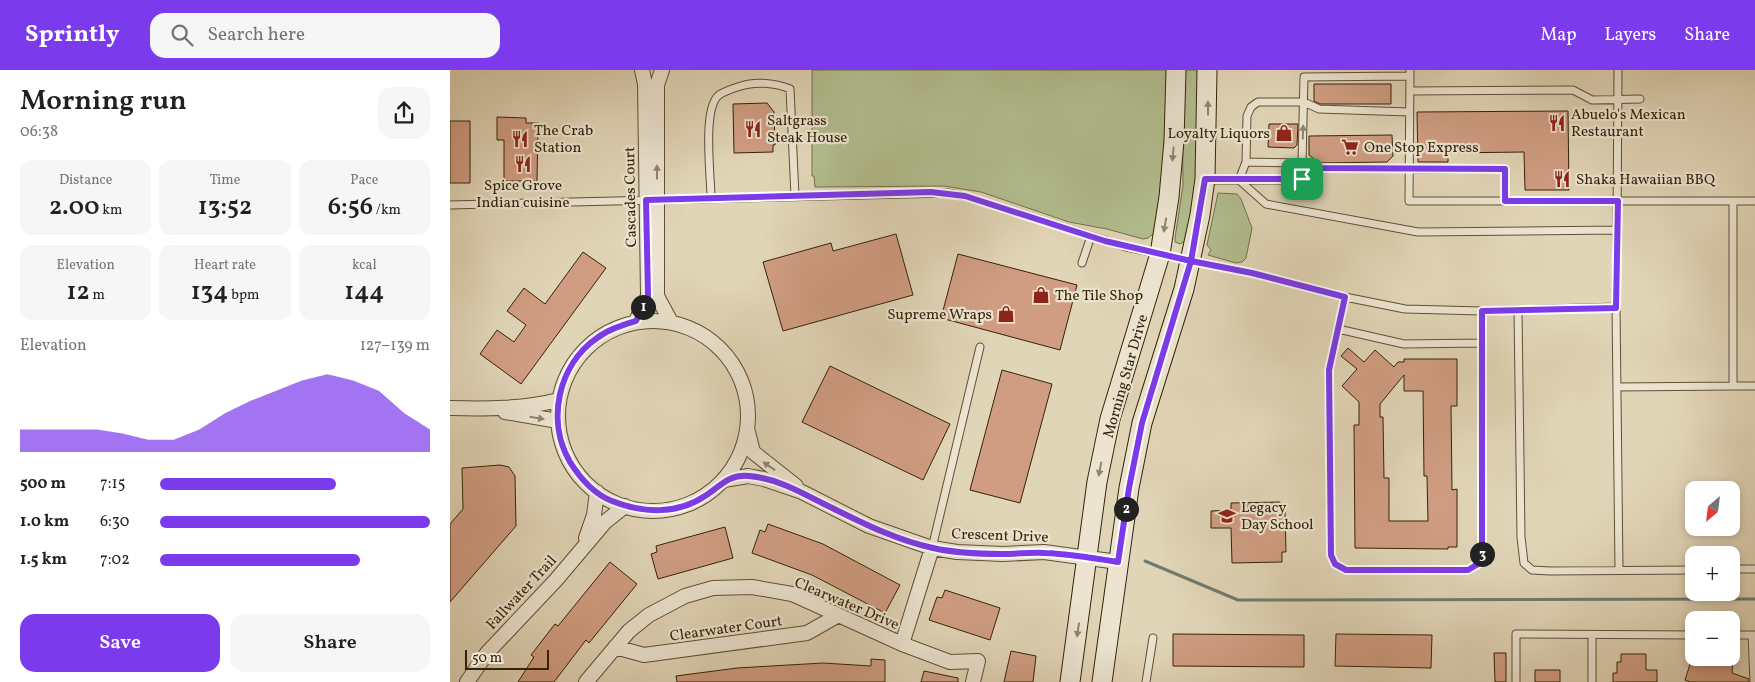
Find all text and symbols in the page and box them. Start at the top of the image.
search box [150,13,500,58]
text: Sprintly [25,18,120,52]
icon: search [168,21,196,49]
text: Search here [208,22,305,48]
text: Map [1540,23,1576,48]
text: Layers [1604,23,1656,48]
text: Share [1684,23,1730,48]
text: Morning run [20,82,187,121]
button: share [378,87,430,139]
one-way arrow [1204,100,1212,116]
place label: Abuelo's Mexican Restaurant [1571,105,1686,143]
place label: Saltgrass Steak House [767,111,847,149]
restaurant icon: Abuelo's Mexican Restaurant [1547,113,1567,133]
restaurant icon: Saltgrass Steak House [743,119,763,139]
text: 06:38 [20,121,58,143]
place label: The Crab Station [534,121,593,159]
shop icon: Loyalty Liquors [1274,123,1294,143]
place label: Loyalty Liquors [1168,124,1270,145]
one-way arrow [1300,124,1308,140]
restaurant icon: The Crab Station [510,129,530,149]
supermarket icon: One Stop Express [1340,137,1360,157]
place label: One Stop Express [1364,138,1479,159]
street label: Cascades Court [620,146,643,247]
one-way arrow [1169,146,1177,162]
restaurant icon: Spice Grove Indian cuisine [513,154,533,174]
pin [1281,158,1323,200]
one-way arrow [653,163,661,179]
icon: arrive [1288,165,1316,193]
restaurant icon: Shaka Hawaiian BBQ [1552,169,1572,189]
place label: Shaka Hawaiian BBQ [1576,170,1716,191]
text: Distance [59,171,112,190]
text: Time [210,171,240,190]
text: Pace [350,171,378,190]
place label: Spice Grove Indian cuisine [476,176,570,214]
text: 2.00 [49,190,100,225]
text: 13:52 [198,190,252,225]
text: 6:56 [328,190,373,225]
text: km [100,201,122,220]
text: /km [373,201,401,220]
one-way arrow [1160,218,1168,234]
text: Elevation [57,256,115,275]
text: Heart rate [194,256,256,275]
text: kcal [352,256,377,275]
text: 12 [67,275,90,310]
text: 134 [191,275,228,310]
text: 144 [344,275,384,310]
shop icon: The Tile Shop [1031,285,1051,305]
text: m [90,286,105,305]
text: bpm [228,286,259,305]
place label: The Tile Shop [1055,286,1143,307]
pin: 1 [630,294,656,320]
text: 1 [641,298,646,317]
shop icon: Supreme Wraps [996,304,1016,324]
place label: Supreme Wraps [887,305,992,326]
street label: Morning Star Drive [1099,312,1154,441]
text: Elevation [20,335,87,357]
text: 127–139 m [360,335,430,357]
one-way arrow [529,414,545,422]
one-way arrow [763,461,776,471]
one-way arrow [1095,461,1103,477]
text: 500 m [20,473,66,495]
text: 7:15 [100,473,125,495]
north arrow [1685,481,1740,536]
map controls [1685,481,1740,666]
pin: 2 [1114,496,1138,522]
place label: Legacy Day School [1241,498,1313,536]
text: 2 [1123,500,1130,519]
school or university icon: Legacy Day School [1217,506,1237,526]
text: 1.0 km [20,511,69,533]
text: 6:30 [100,511,129,533]
street label: Crescent Drive [951,524,1049,549]
pin: 3 [1470,542,1494,566]
text: 3 [1479,545,1486,564]
button: + [1685,546,1740,601]
text: 1.5 km [20,549,67,571]
text: 7:02 [100,549,130,571]
street label: Fallwater Trail [482,551,562,635]
street label: Clearwater Drive [791,573,902,636]
street label: Clearwater Court [669,611,784,648]
button: − [1685,611,1740,666]
button: Save [20,614,220,672]
button: Share [230,614,430,672]
one-way arrow [1073,622,1081,638]
scale bar [465,647,549,670]
text: 50 m [472,649,502,668]

